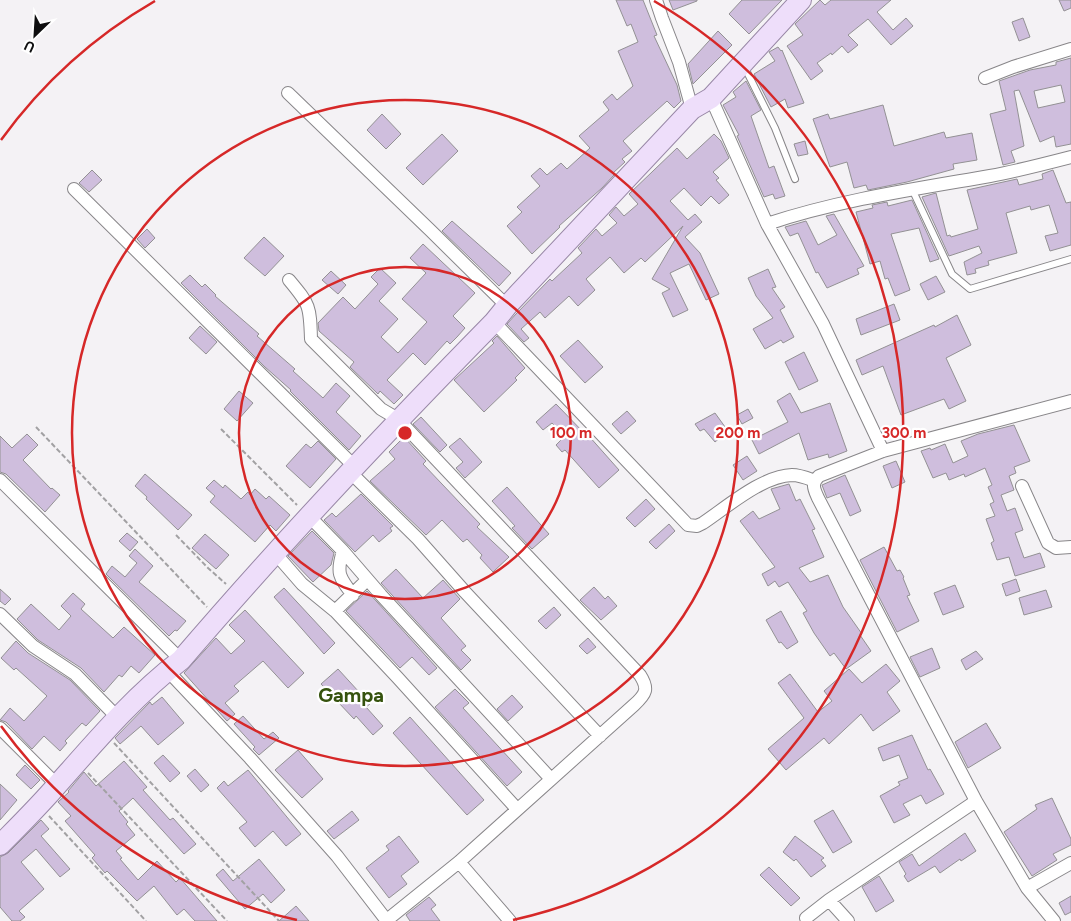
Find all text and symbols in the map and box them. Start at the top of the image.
north arrow [10,10,60,60]
text: U [22,37,38,56]
centre of rings [396,424,414,442]
text: 100 m [550,424,592,442]
text: 200 m [716,424,760,442]
text: 300 m [882,424,926,442]
district label: Gampa [318,683,384,707]

